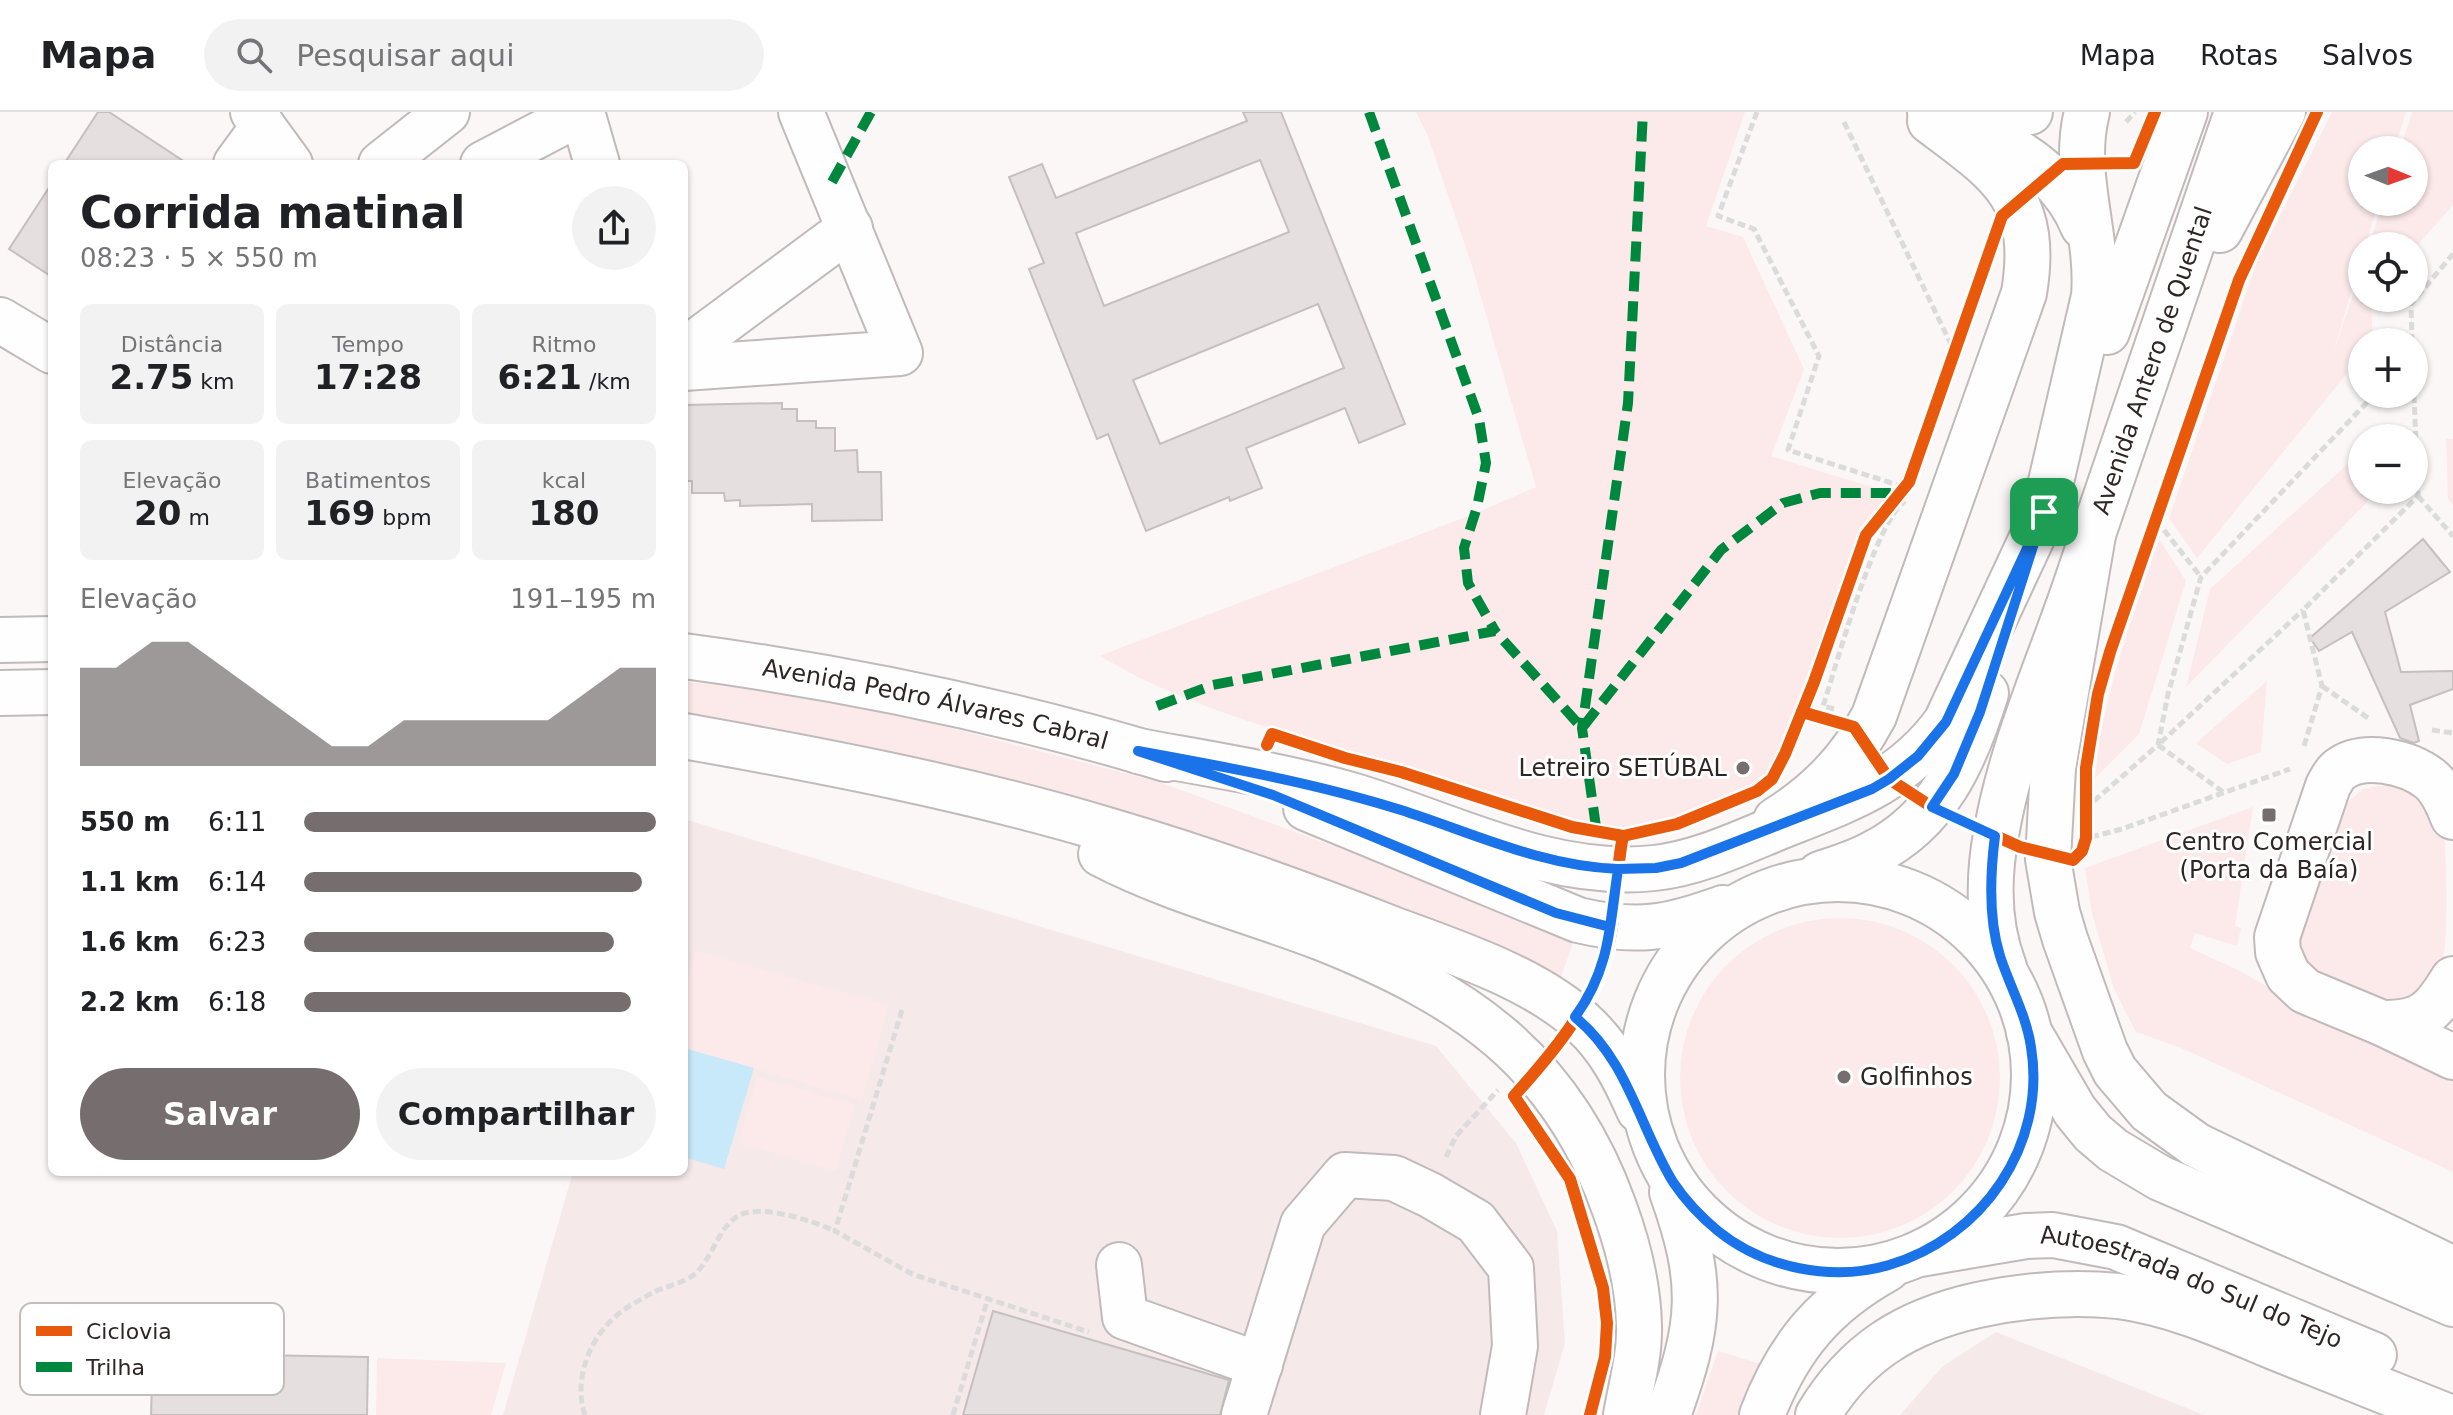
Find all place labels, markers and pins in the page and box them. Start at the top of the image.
pin [2010,478,2078,546]
place label: Letreiro SETÚBAL [1519,752,1728,782]
marker: Letreiro SETÚBAL [1734,759,1752,777]
marker: Centro Comercial (Porta da Baía) [2260,806,2278,824]
place label: Centro Comercial (Porta da Baía) [2165,828,2373,884]
place label: Golfinhos [1860,1063,1973,1091]
marker: Golfinhos [1835,1068,1853,1086]

